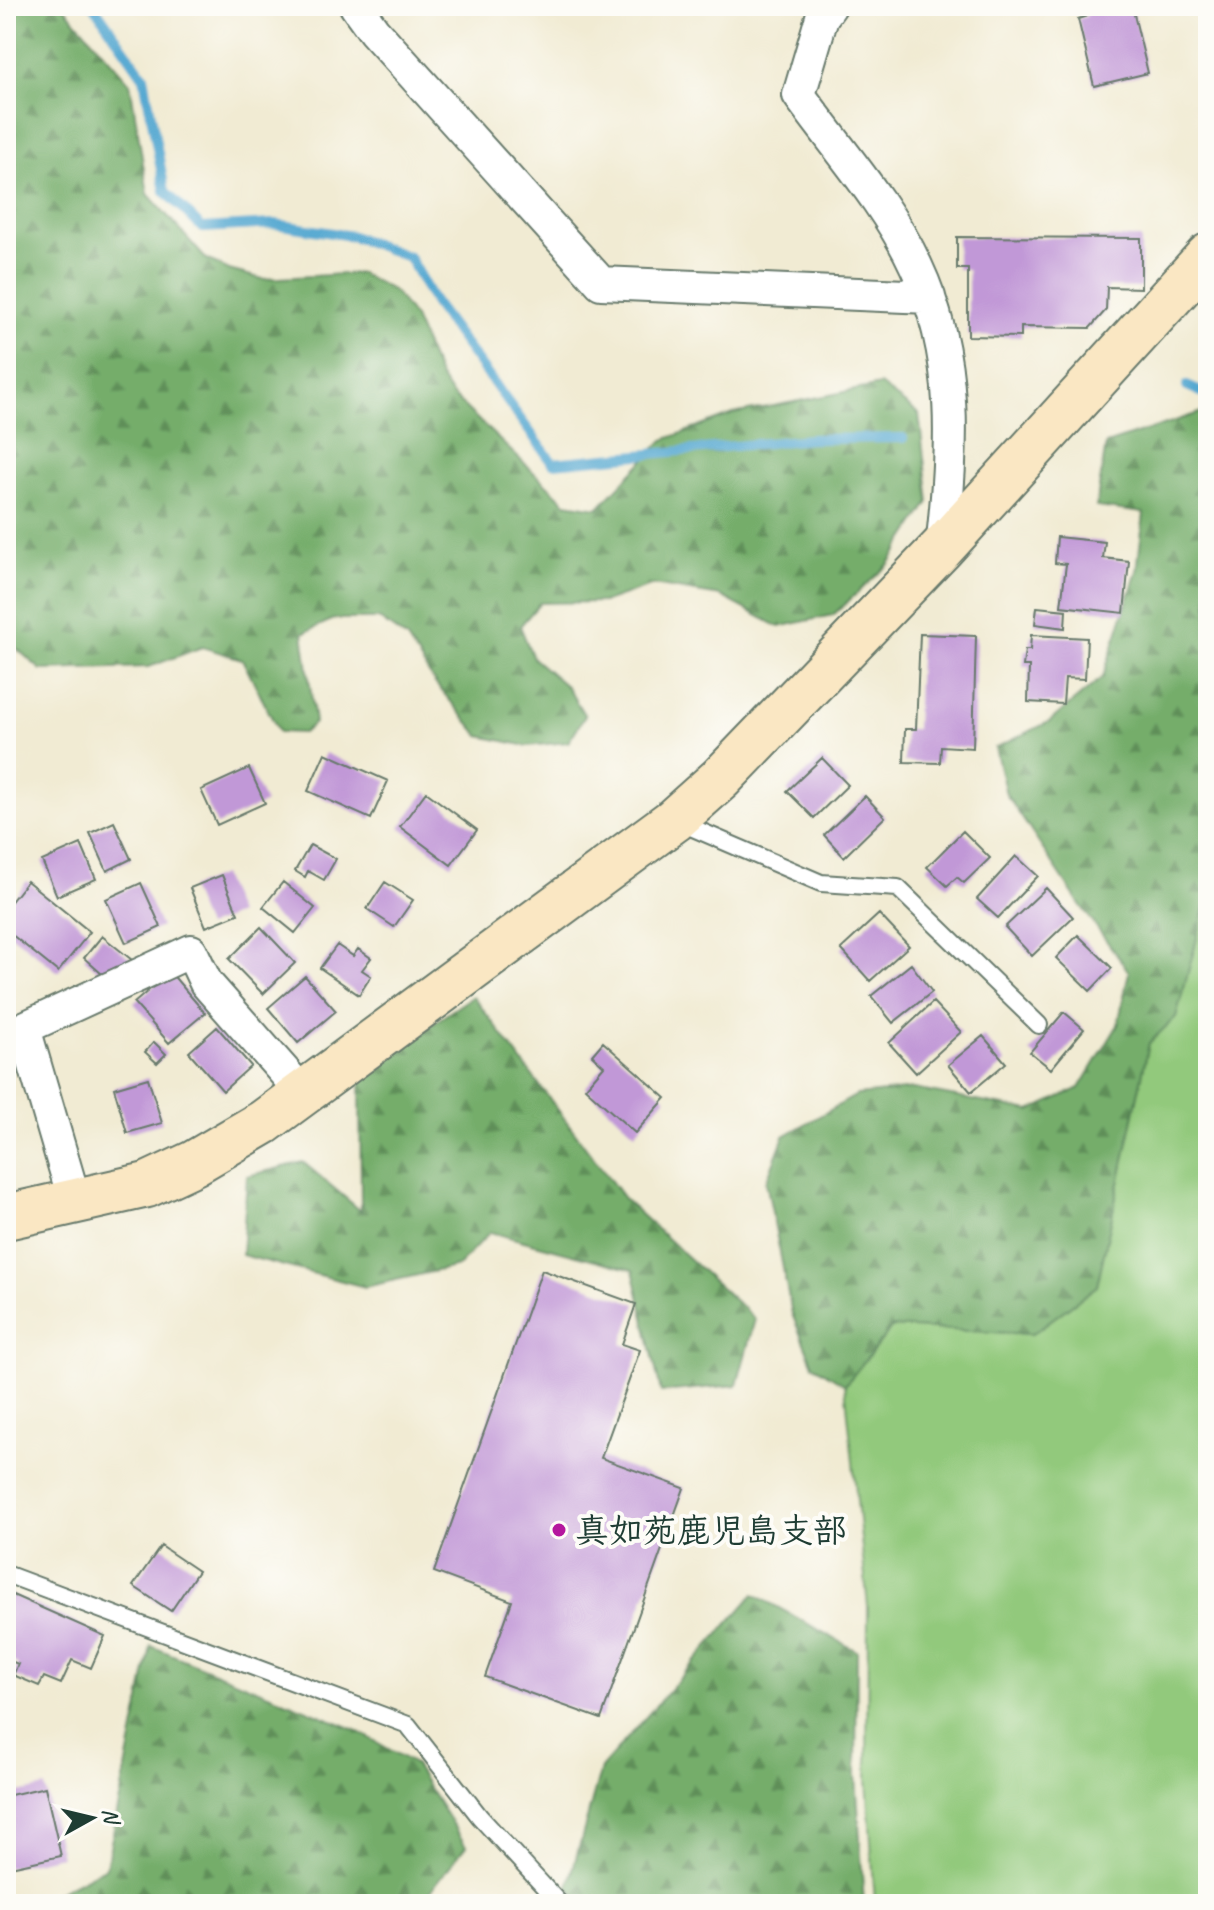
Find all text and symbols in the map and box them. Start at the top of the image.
place label: 真如苑鹿児島支部 [575,1509,847,1552]
marker: 真如苑鹿児島支部 [550,1521,568,1539]
north arrow [52,1778,132,1858]
text: N [96,1807,126,1827]

